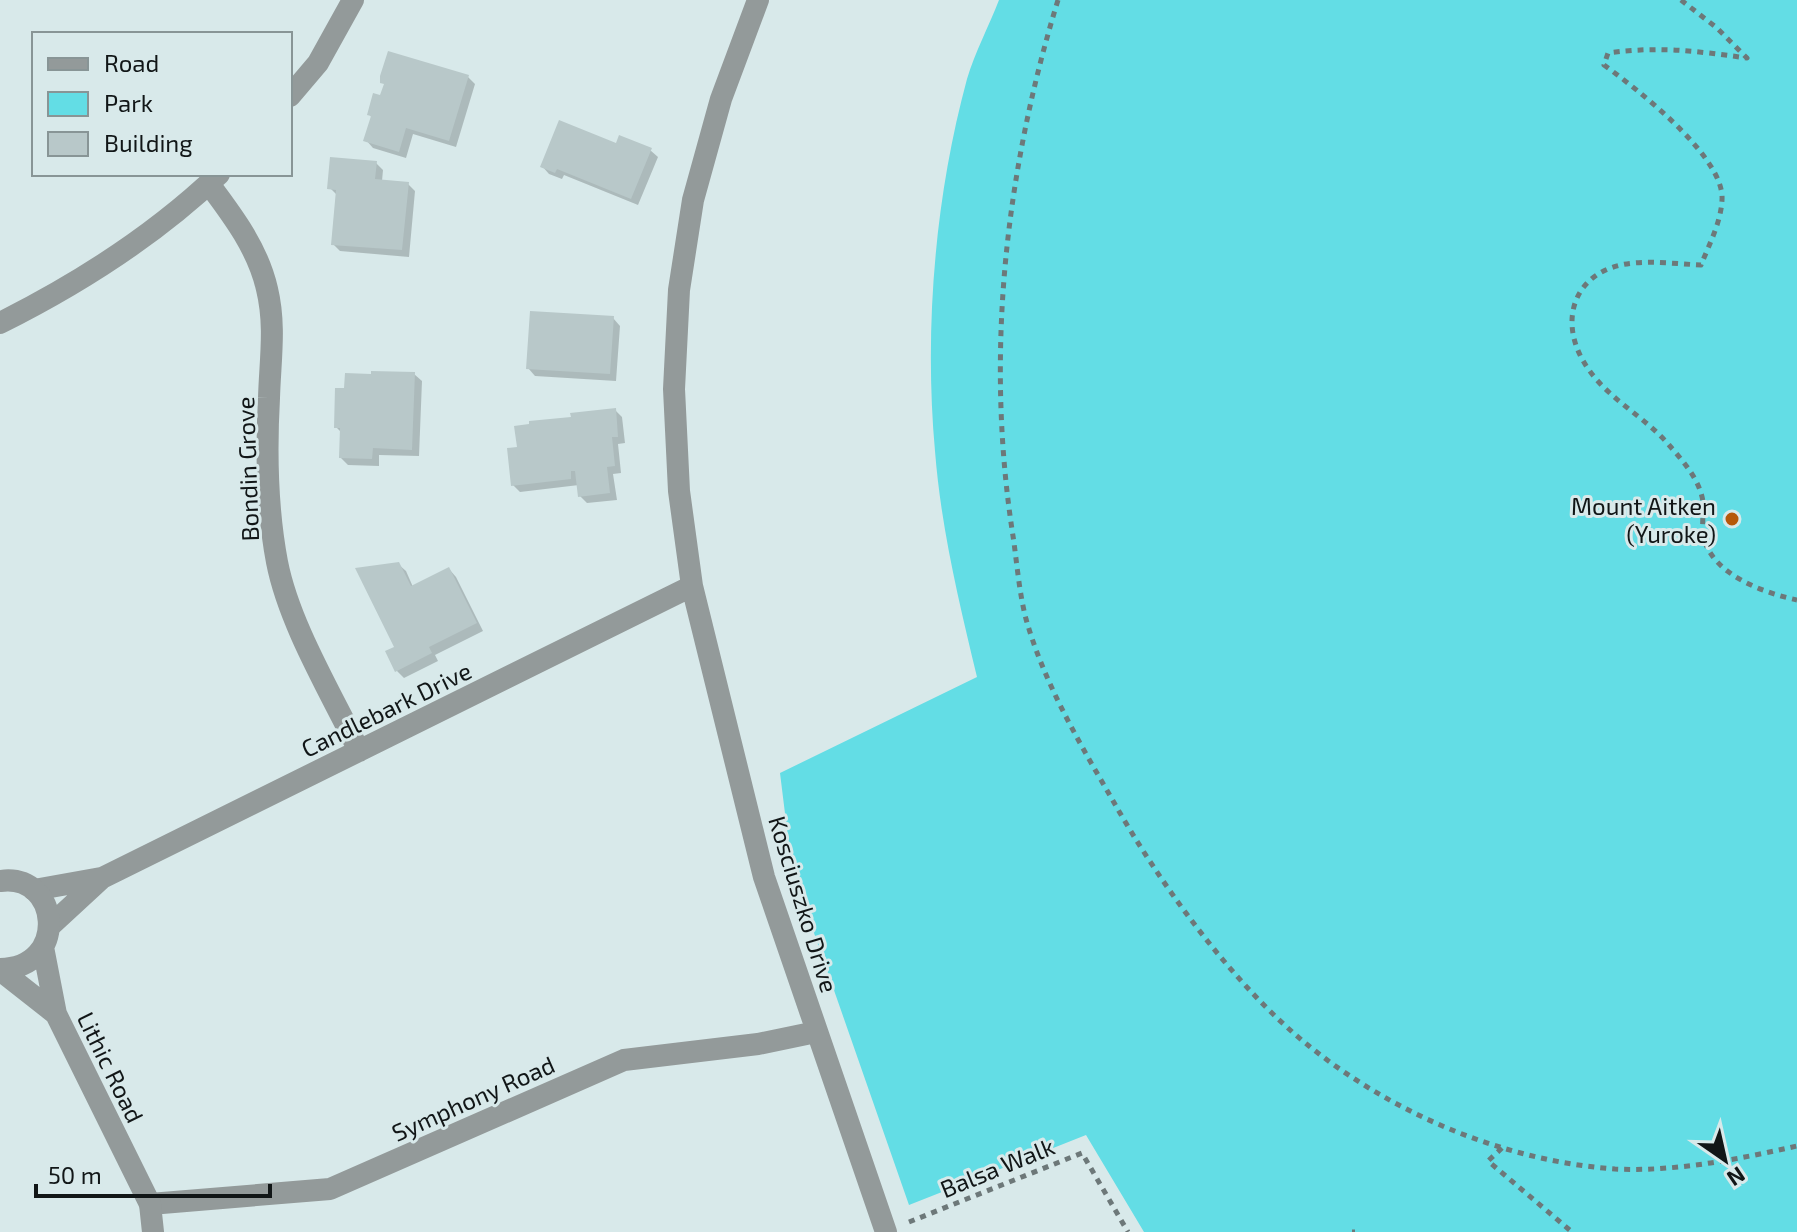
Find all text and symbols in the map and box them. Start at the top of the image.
legend [32,32,292,176]
text: Road [104,48,159,77]
text: Park [104,88,153,117]
text: Building [104,128,193,157]
street label: Bondin Grove [230,396,264,542]
place label: Mount Aitken (Yuroke) [1571,491,1716,548]
marker: Mount Aitken (Yuroke) [1723,510,1741,528]
street label: Candlebark Drive [296,655,476,763]
street label: Kosciuszko Drive [763,812,845,996]
street label: Lithic Road [72,1007,150,1127]
street label: Symphony Road [387,1049,559,1147]
north arrow [1685,1120,1765,1200]
street label: Balsa Walk [936,1131,1058,1203]
scale bar [36,1148,270,1198]
text: 50 m [48,1160,102,1189]
text: N [1723,1162,1751,1193]

